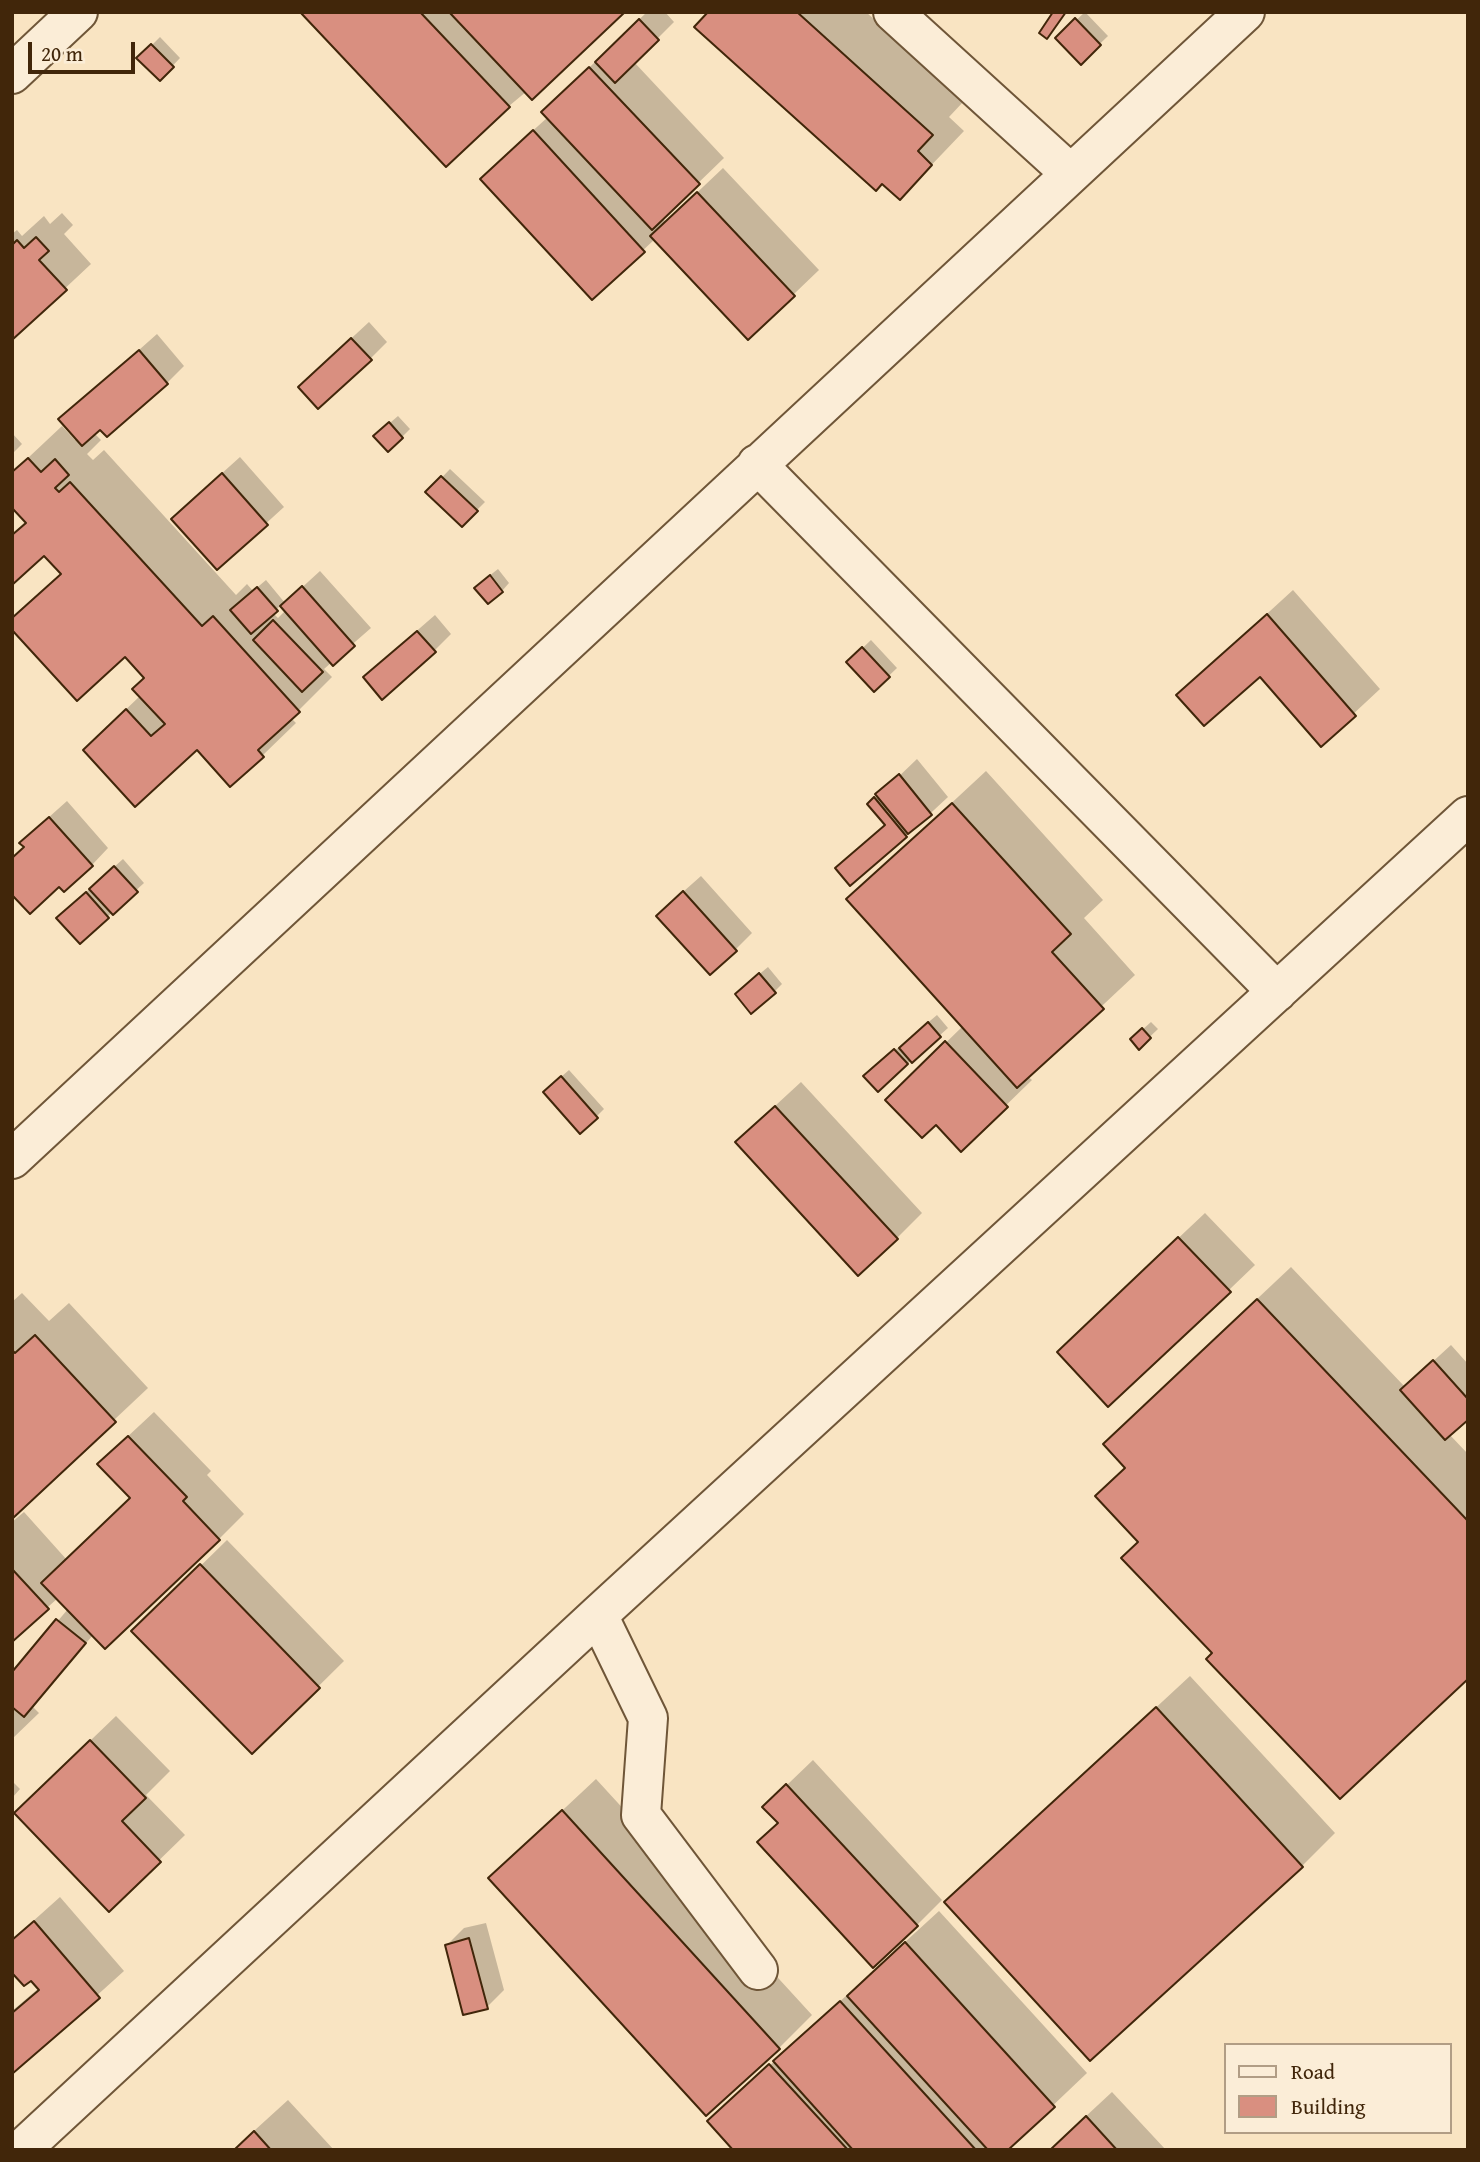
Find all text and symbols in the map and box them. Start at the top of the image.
scale bar [32,28,138,72]
text: 20 m [41,38,83,69]
legend [1224,2043,1452,2134]
text: Road [1291,2056,1335,2087]
text: Building [1291,2091,1365,2122]

